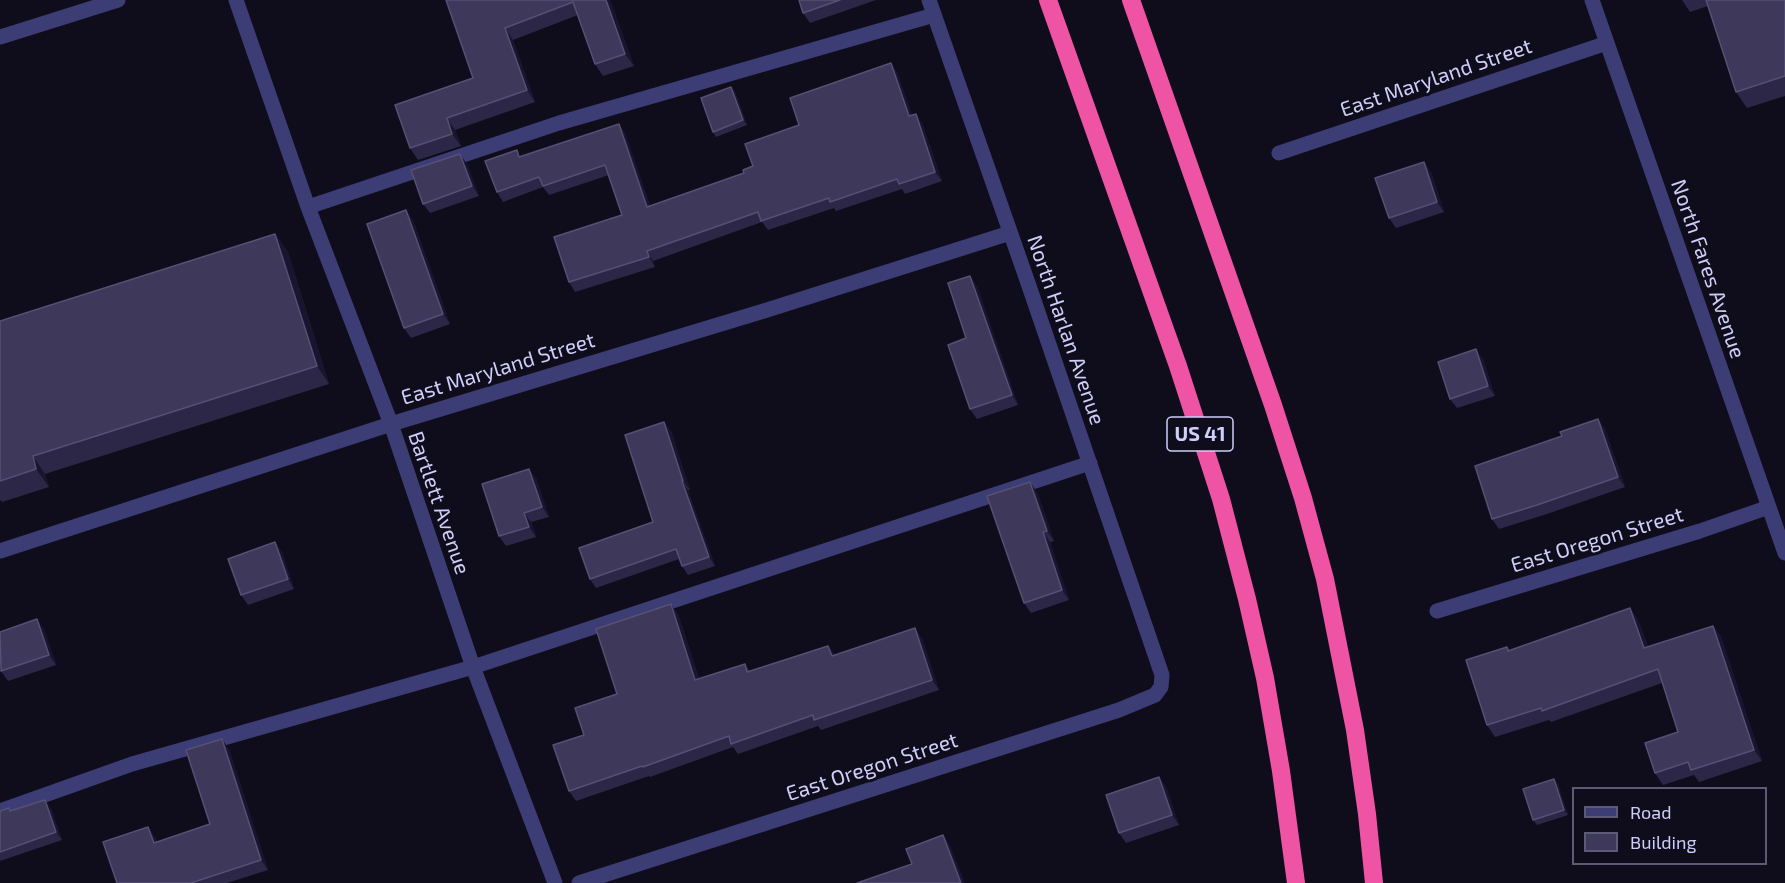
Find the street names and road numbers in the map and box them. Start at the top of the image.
street label: East Maryland Street [1337,33,1535,123]
street label: North Fares Avenue [1666,176,1750,362]
street label: North Harlan Avenue [1022,232,1110,428]
street label: East Maryland Street [398,328,598,410]
road number: US 41 [1167,417,1233,451]
street label: Bartlett Avenue [403,428,475,578]
street label: East Oregon Street [1508,502,1686,578]
street label: East Oregon Street [783,727,961,807]

